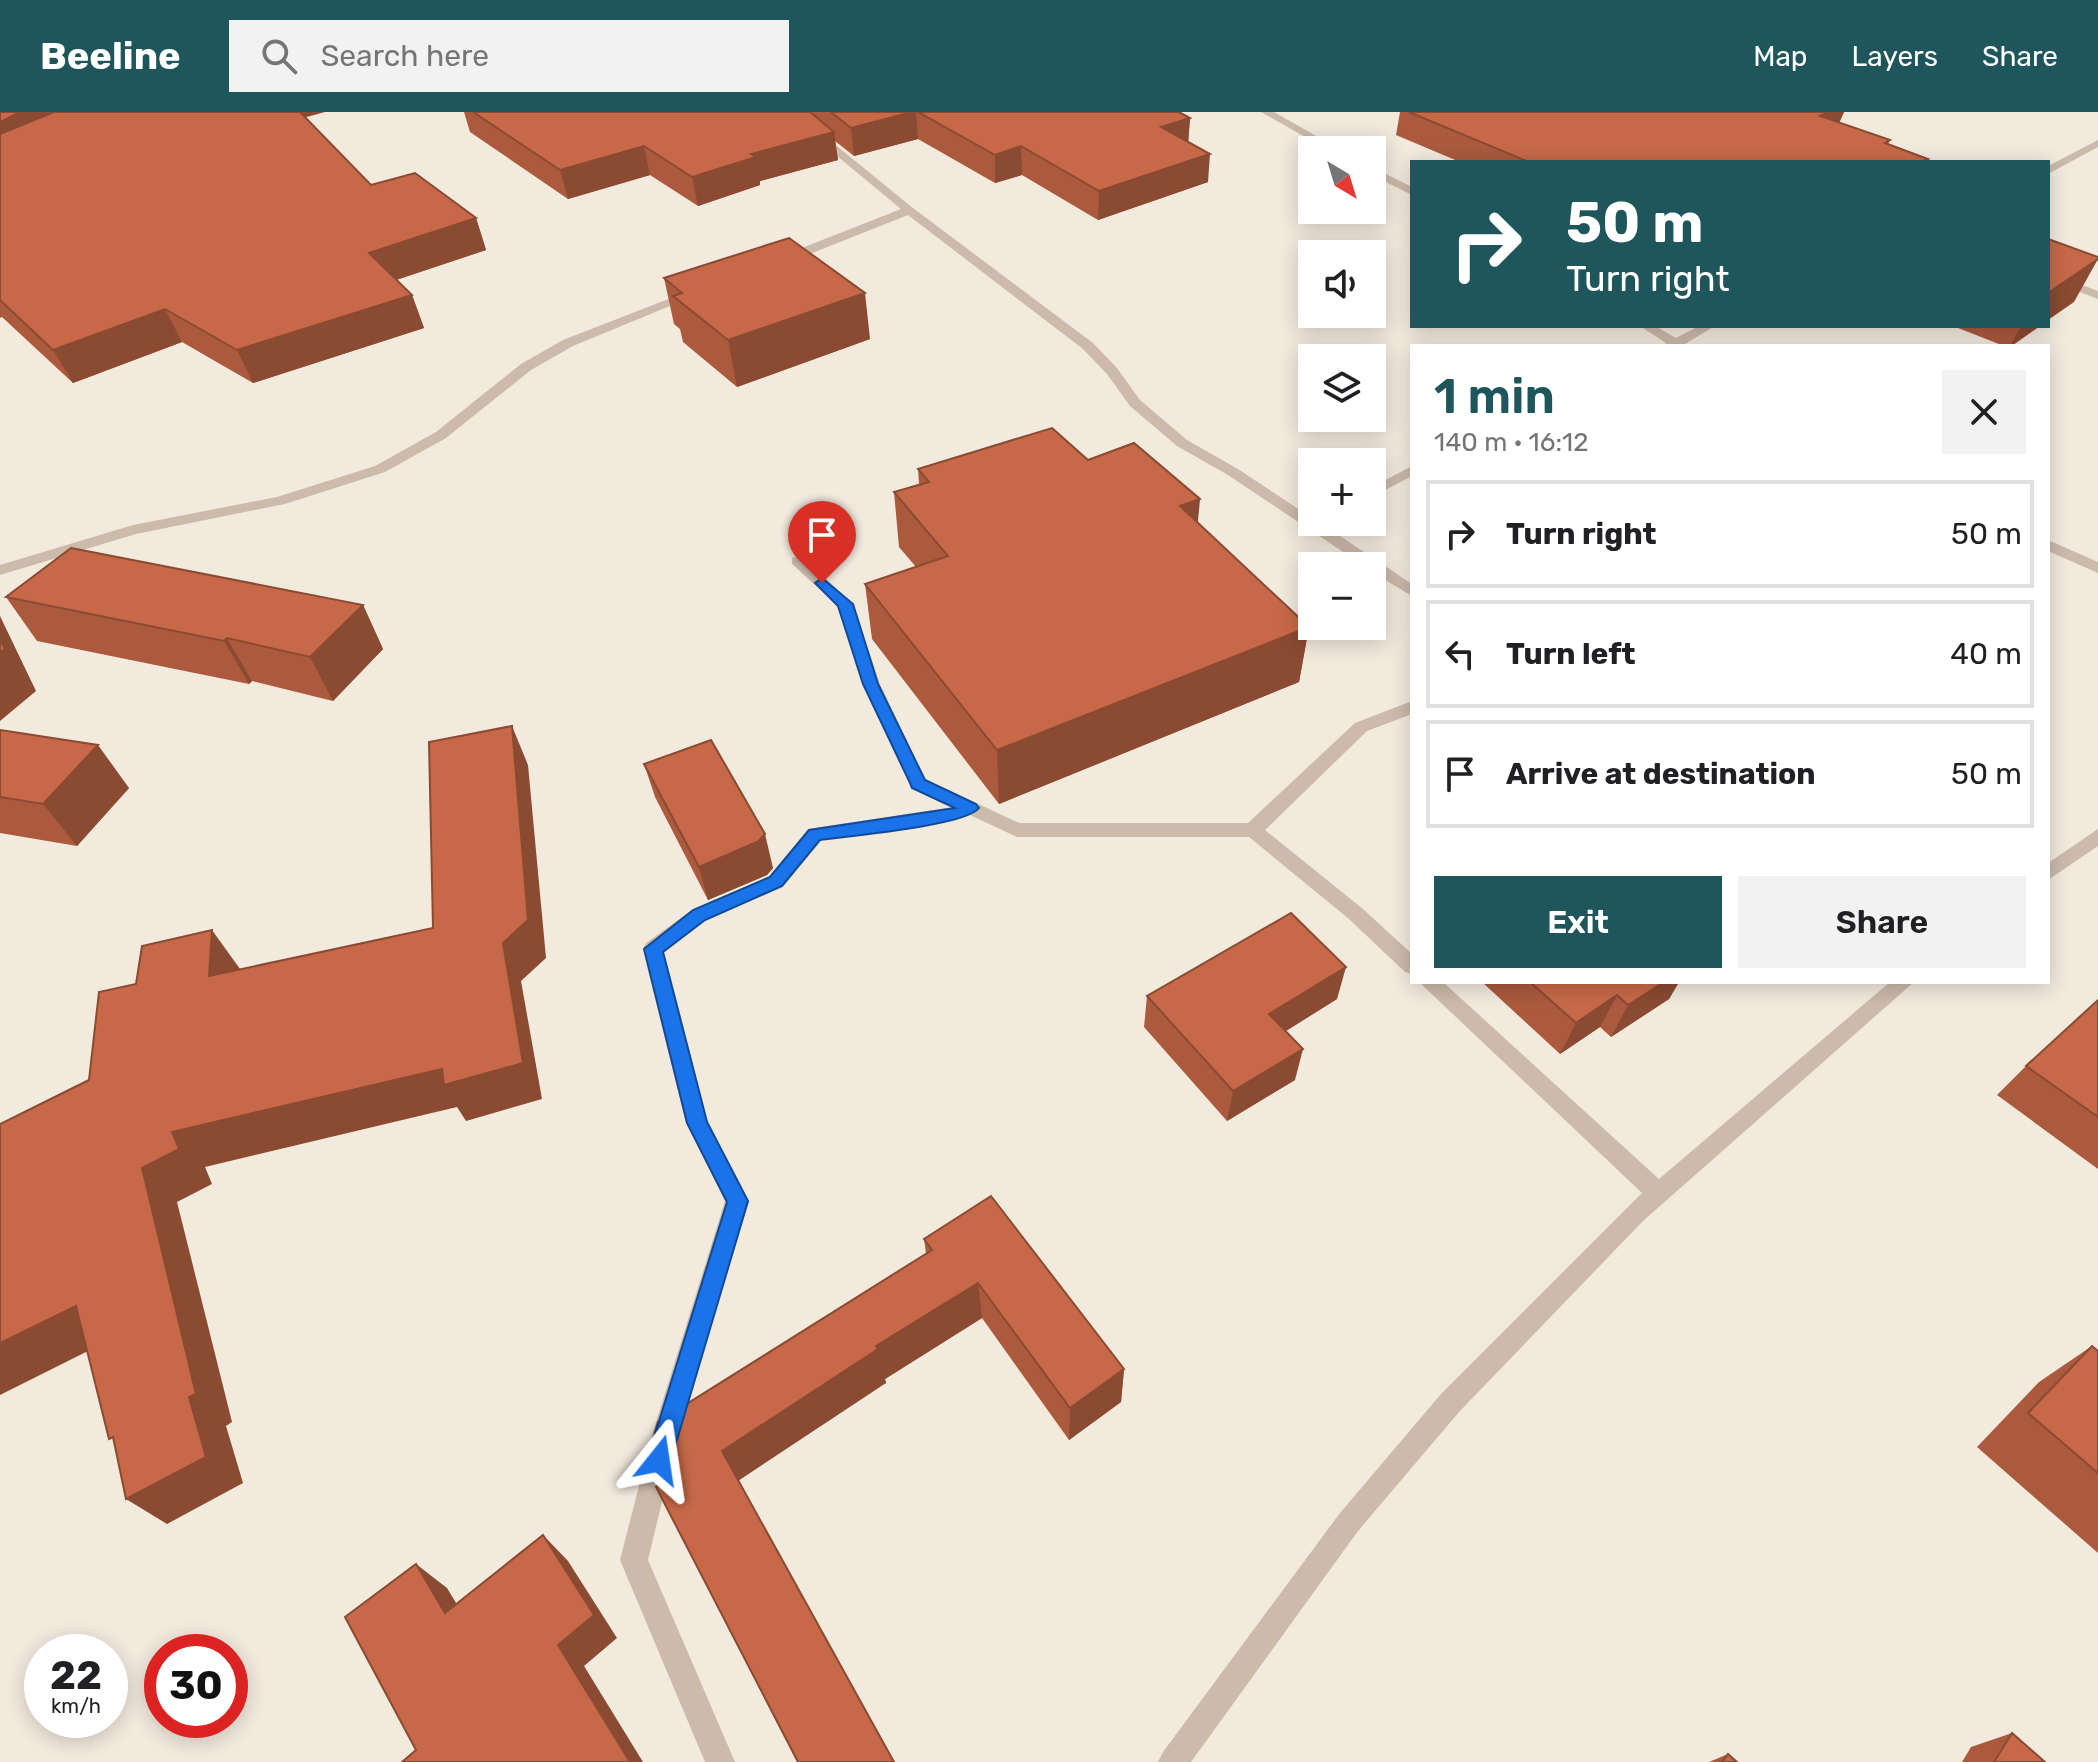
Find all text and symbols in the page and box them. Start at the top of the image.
search box [229,20,789,92]
text: Beeline [40,33,181,79]
icon: search [257,34,301,78]
text: Search here [321,38,489,74]
text: Map [1753,40,1808,73]
text: Layers [1852,40,1938,73]
text: Share [1982,40,2058,73]
north arrow [1298,136,1386,224]
map controls [1298,136,1386,640]
text: 50 m [1566,190,1703,256]
icon: right [1434,192,1538,296]
button: sound [1298,240,1386,328]
text: Turn right [1566,257,1730,300]
button: layers [1298,344,1386,432]
text: 1 min [1434,368,1555,425]
button: close [1942,370,2026,454]
text: 140 m · 16:12 [1434,427,1588,458]
button: + [1298,448,1386,536]
pin [788,501,856,583]
icon: right [1438,512,1482,556]
icon: arrive [800,513,844,557]
text: Turn right [1506,516,1657,552]
text: 50 m [1951,516,2022,552]
button: − [1298,552,1386,640]
icon: left [1438,632,1482,676]
text: Turn left [1506,636,1636,672]
text: 40 m [1950,636,2022,672]
icon: arrive [1438,752,1482,796]
text: Arrive at destination [1506,756,1816,792]
text: 50 m [1951,756,2022,792]
button: Exit [1434,876,1722,968]
button: Share [1738,876,2026,968]
position arrow [617,1418,701,1502]
speed limit sign: 30 [144,1634,248,1738]
text: 22 [50,1652,102,1699]
text: km/h [51,1694,101,1718]

